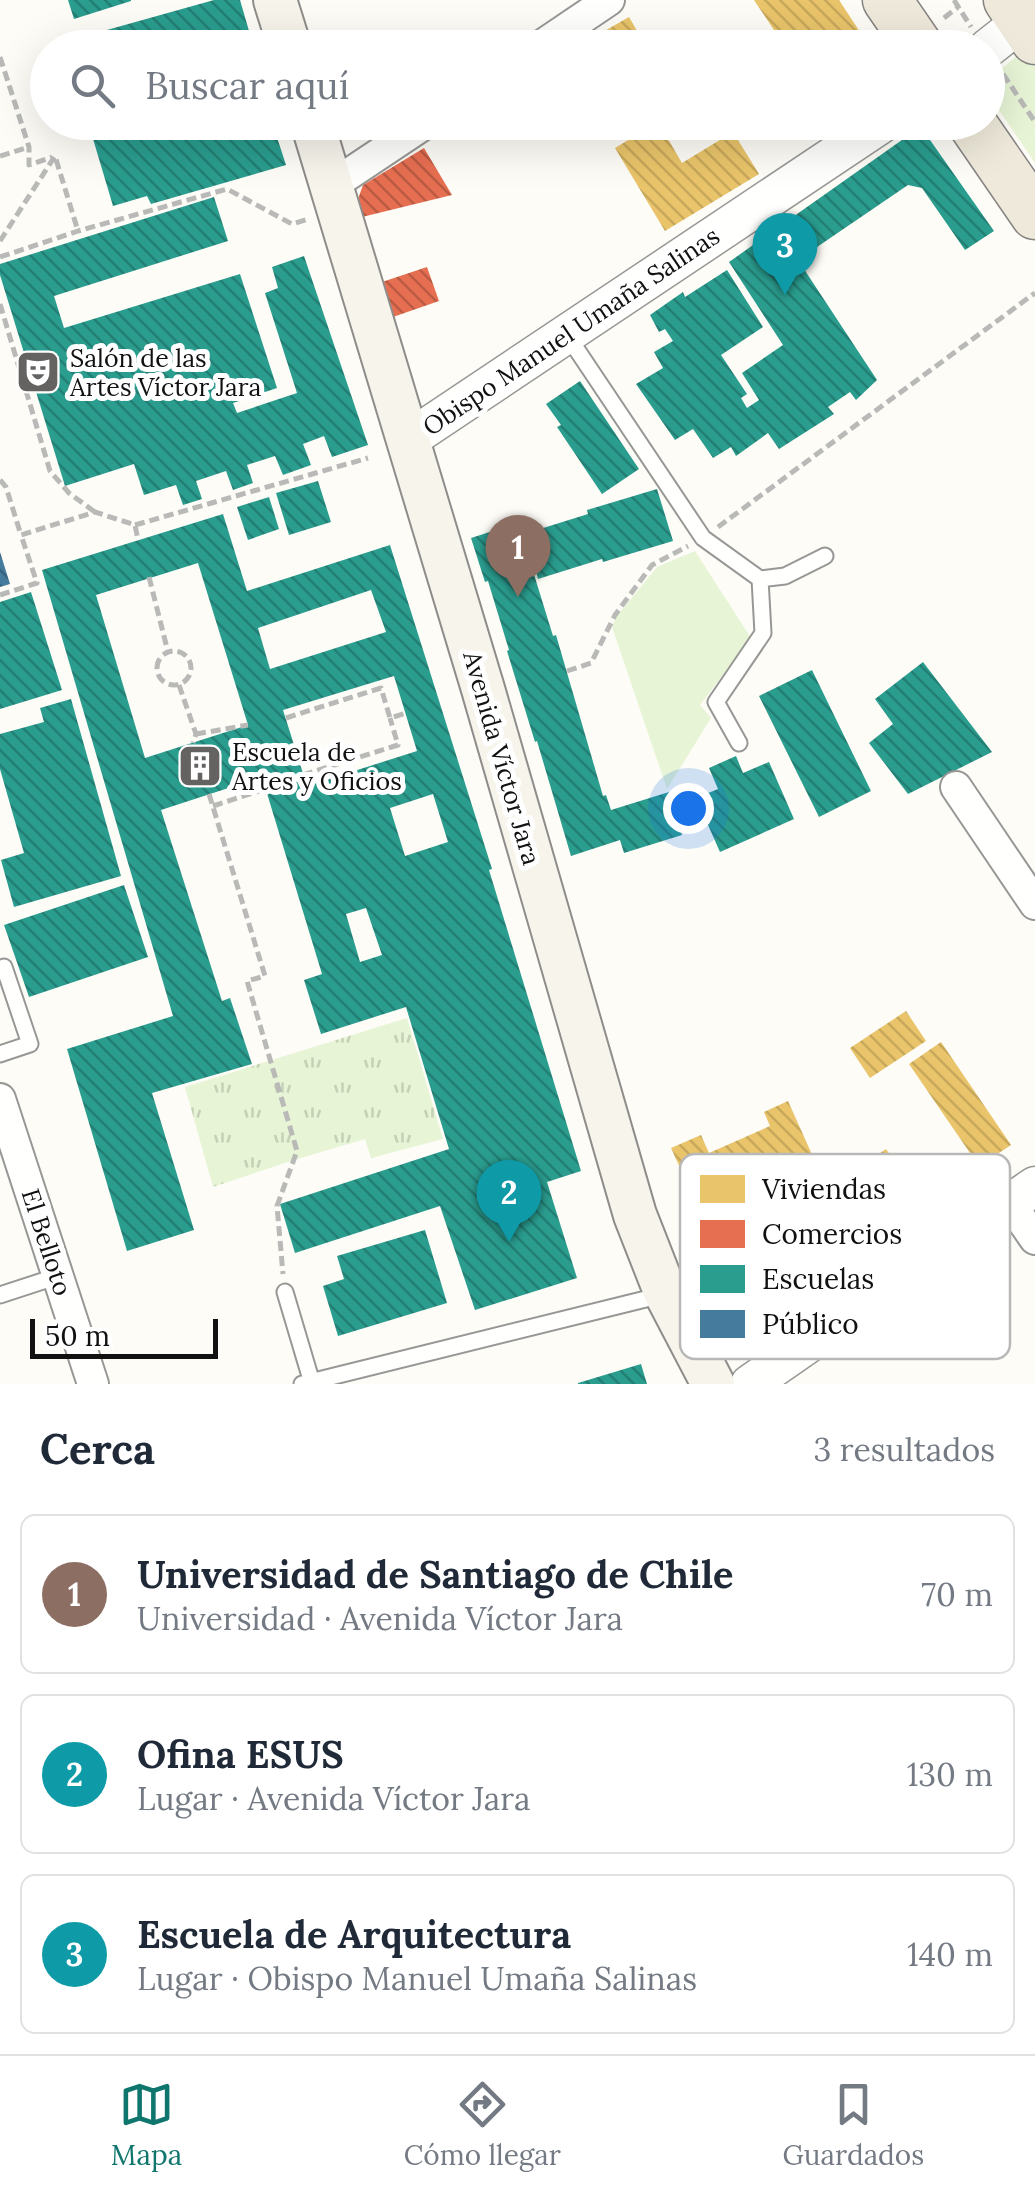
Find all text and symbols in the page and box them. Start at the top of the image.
search box [30,30,1005,140]
icon: search [65,58,120,113]
text: Buscar aquí [145,61,349,109]
pin: 3 [752,212,818,295]
street label: Obispo Manuel Umaña Salinas [416,220,726,442]
place label: Salón de las Artes Víctor Jara [69,342,261,403]
theatre icon: Salón de las Artes Víctor Jara [15,349,61,395]
pin: 1 [486,514,550,597]
street label: Avenida Víctor Jara [456,646,548,869]
place label: Escuela de Artes y Oficios [231,736,402,797]
building icon: Escuela de Artes y Oficios [177,743,223,789]
your location [663,783,714,834]
legend [680,1154,1010,1359]
pin: 2 [476,1160,542,1242]
text: Viviendas [761,1171,886,1207]
street label: El Belloto [15,1184,79,1300]
text: Comercios [762,1216,902,1252]
text: Escuelas [762,1261,874,1297]
text: Público [762,1306,859,1342]
scale bar [30,1314,218,1358]
text: 50 m [45,1318,110,1354]
text: Cerca [40,1422,155,1476]
text: 3 resultados [814,1429,995,1470]
text: Universidad de Santiago de Chile [137,1550,734,1598]
text: 1 [68,1574,81,1615]
text: 70 m [921,1574,993,1615]
text: Universidad · Avenida Víctor Jara [137,1598,623,1639]
text: Ofina ESUS [137,1730,344,1778]
text: 2 [66,1754,83,1795]
text: 130 m [907,1754,993,1795]
text: Lugar · Avenida Víctor Jara [137,1778,530,1819]
text: Escuela de Arquitectura [137,1910,571,1958]
text: 3 [66,1934,83,1975]
text: 140 m [907,1934,993,1975]
text: Lugar · Obispo Manuel Umaña Salinas [137,1958,697,1999]
tab: Mapa [111,2077,182,2173]
tab: Cómo llegar [404,2077,561,2173]
tab: Guardados [783,2077,924,2173]

